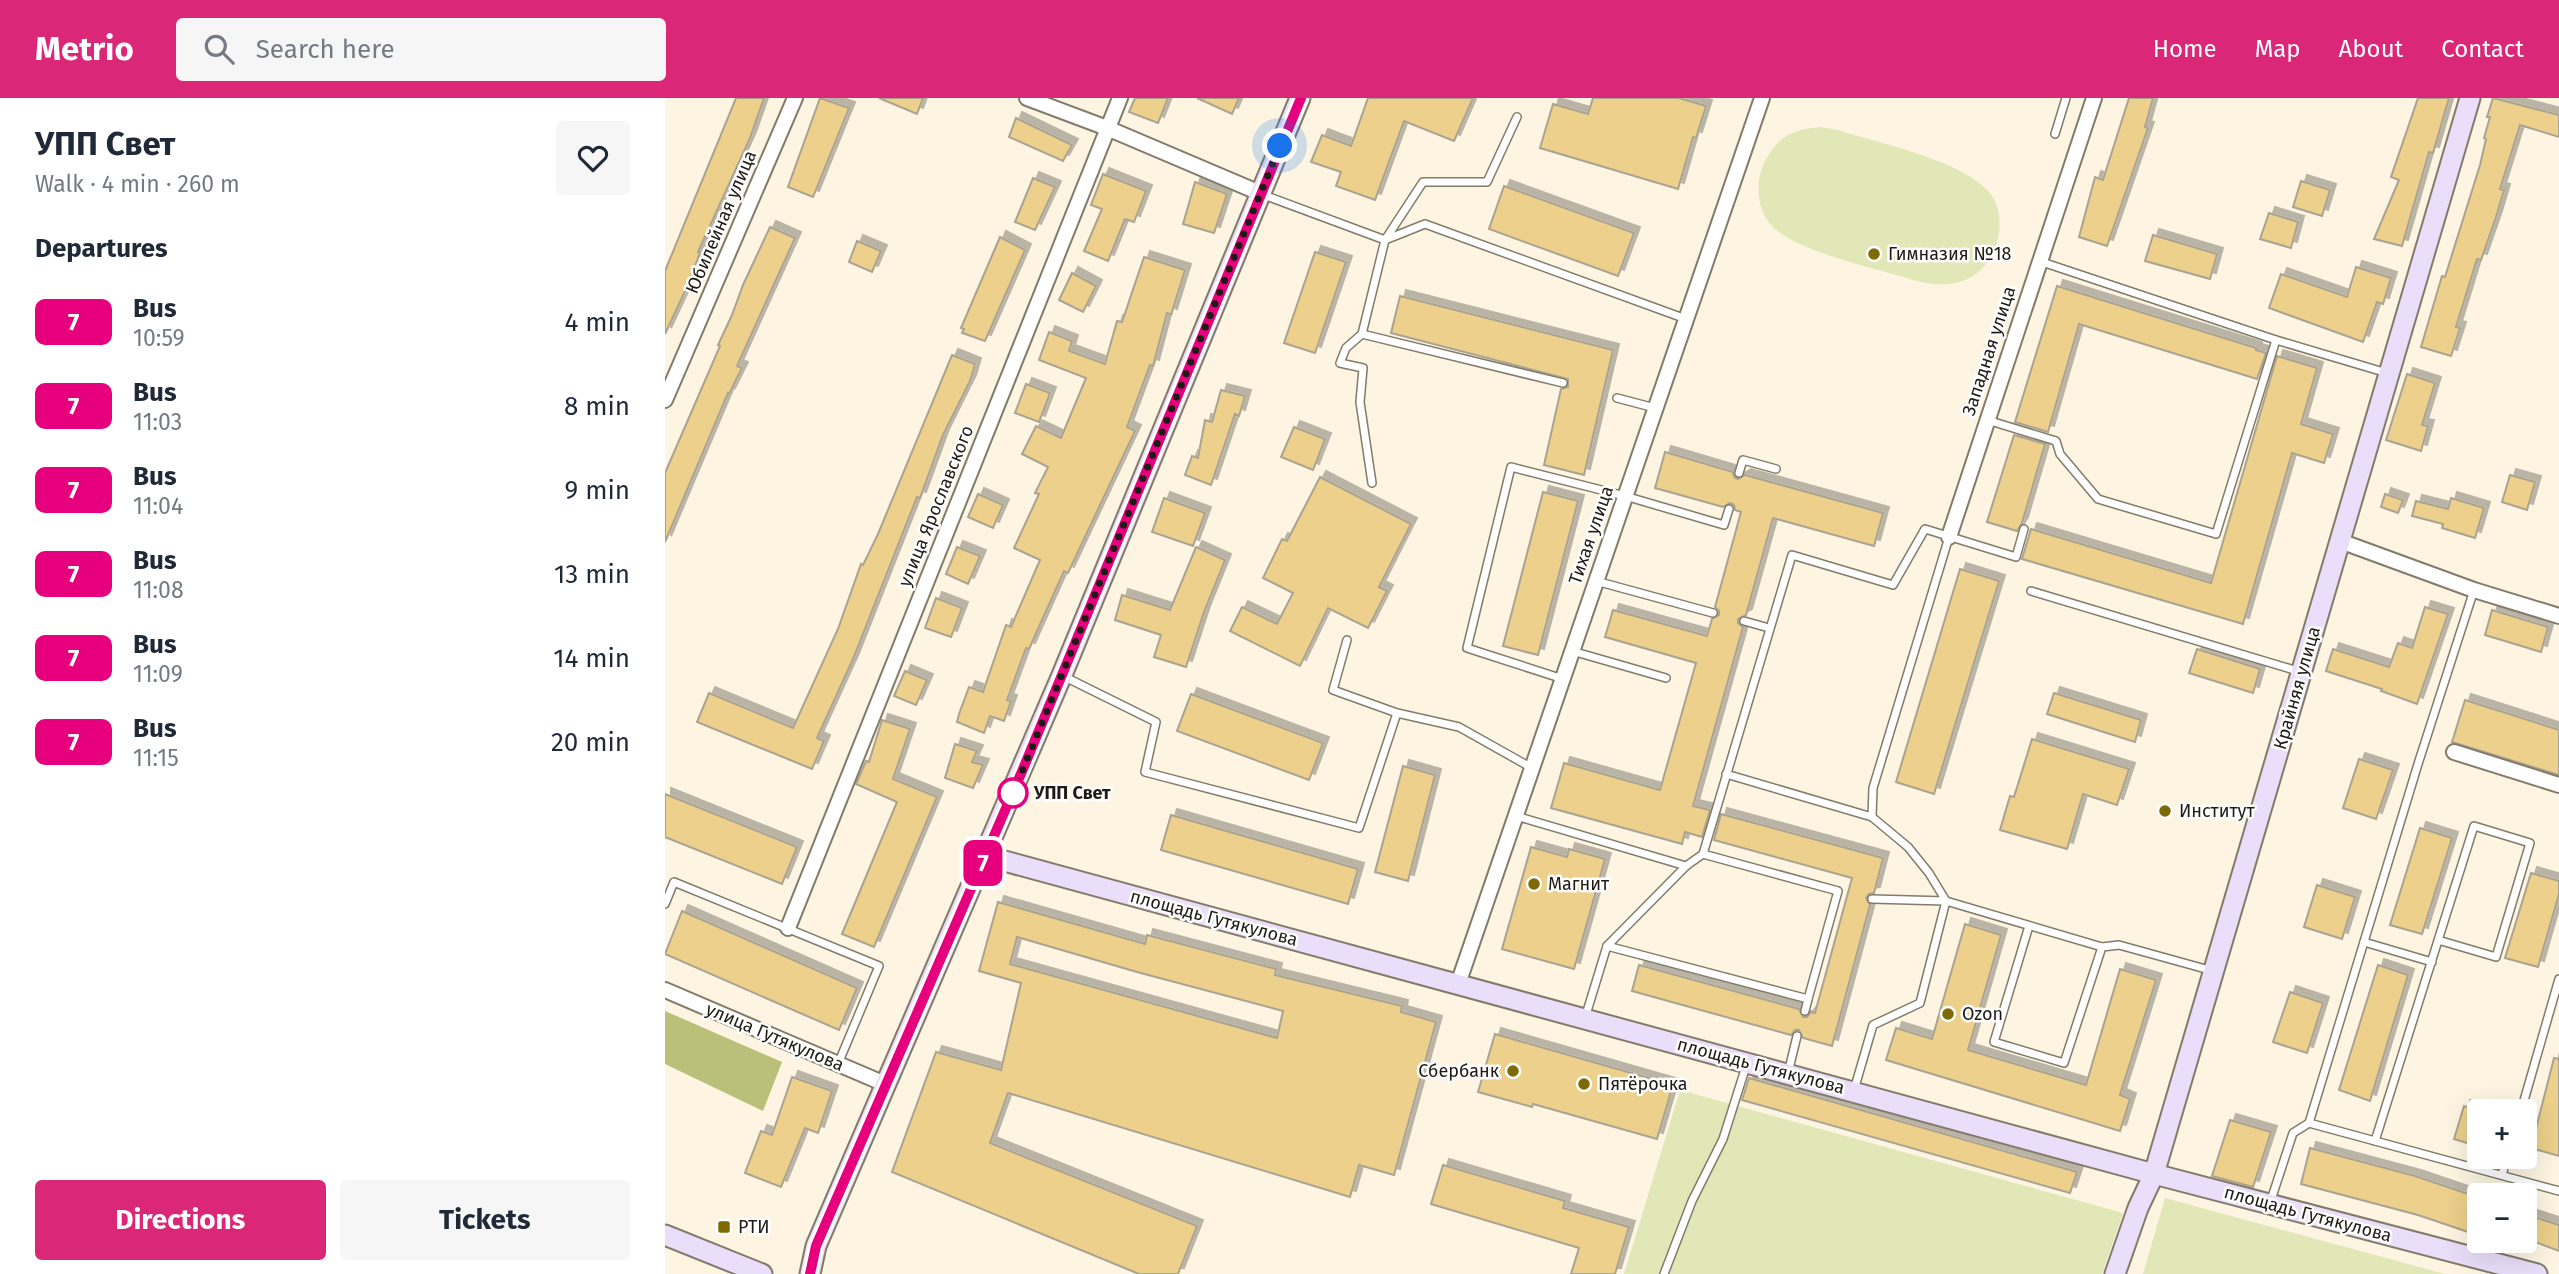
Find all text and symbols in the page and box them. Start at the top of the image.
search box [176,18,666,81]
text: Metrio [35,29,134,69]
icon: search [200,30,238,68]
text: Search here [256,34,395,65]
text: Home [2153,35,2217,63]
text: Map [2255,35,2301,63]
text: About [2339,35,2403,63]
text: Contact [2441,35,2524,63]
button: heart [556,121,630,195]
text: УПП Свет [35,124,175,164]
your location [1262,128,1297,163]
street label: Юбилейная улица [681,147,761,297]
text: Walk · 4 min · 260 m [35,170,240,198]
text: Departures [35,233,168,264]
place label: Гимназия №18 [1888,243,2012,265]
marker: Гимназия №18 [1866,246,1882,262]
street label: Западная улица [1958,283,2020,419]
text: Bus [133,293,176,324]
text: 4 min [564,307,630,338]
text: 7 [68,308,79,336]
text: 10:59 [133,324,185,352]
text: Bus [133,377,176,408]
text: 8 min [564,391,630,422]
text: 7 [68,392,79,420]
text: 11:03 [133,408,182,436]
street label: улица Ярославского [894,422,978,590]
text: Bus [133,461,176,492]
text: 9 min [565,475,630,506]
text: 7 [68,476,79,504]
street label: Тихая улица [1564,483,1618,587]
text: 11:04 [133,492,183,520]
text: Bus [133,545,176,576]
text: 13 min [554,559,630,590]
text: 7 [68,560,79,588]
text: 11:08 [133,576,184,604]
street label: Крайняя улица [2269,624,2325,752]
text: Bus [133,629,176,660]
text: 14 min [553,643,630,674]
text: 7 [68,644,79,672]
text: 11:09 [133,660,183,688]
text: Bus [133,713,176,744]
text: 20 min [551,727,630,758]
text: 7 [68,728,79,756]
text: 11:15 [133,744,179,772]
marker: УПП Свет [998,778,1028,808]
place label: УПП Свет [1033,782,1111,804]
place label: Институт [2179,800,2255,822]
marker: Институт [2157,803,2173,819]
line badge: 7 [960,840,1006,886]
text: 7 [977,849,989,877]
place label: Магнит [1548,873,1610,895]
marker: Магнит [1526,876,1542,892]
street label: площадь Гутякулова [1128,885,1300,951]
street label: улица Гутякулова [703,998,847,1076]
place label: Ozon [1962,1003,2003,1025]
marker: Ozon [1940,1006,1956,1022]
street label: площадь Гутякулова [1675,1033,1847,1099]
place label: Сбербанк [1418,1060,1500,1082]
marker: Сбербанк [1505,1063,1521,1079]
place label: Пятёрочка [1598,1073,1688,1095]
marker: Пятёрочка [1576,1076,1592,1092]
map controls [2467,1099,2537,1253]
button: + [2467,1099,2537,1169]
button: Directions [35,1180,326,1260]
button: Tickets [340,1180,630,1260]
street label: площадь Гутякулова [2222,1181,2394,1247]
button: − [2467,1183,2537,1253]
place label: РТИ [738,1216,770,1238]
marker: РТИ [716,1219,732,1235]

